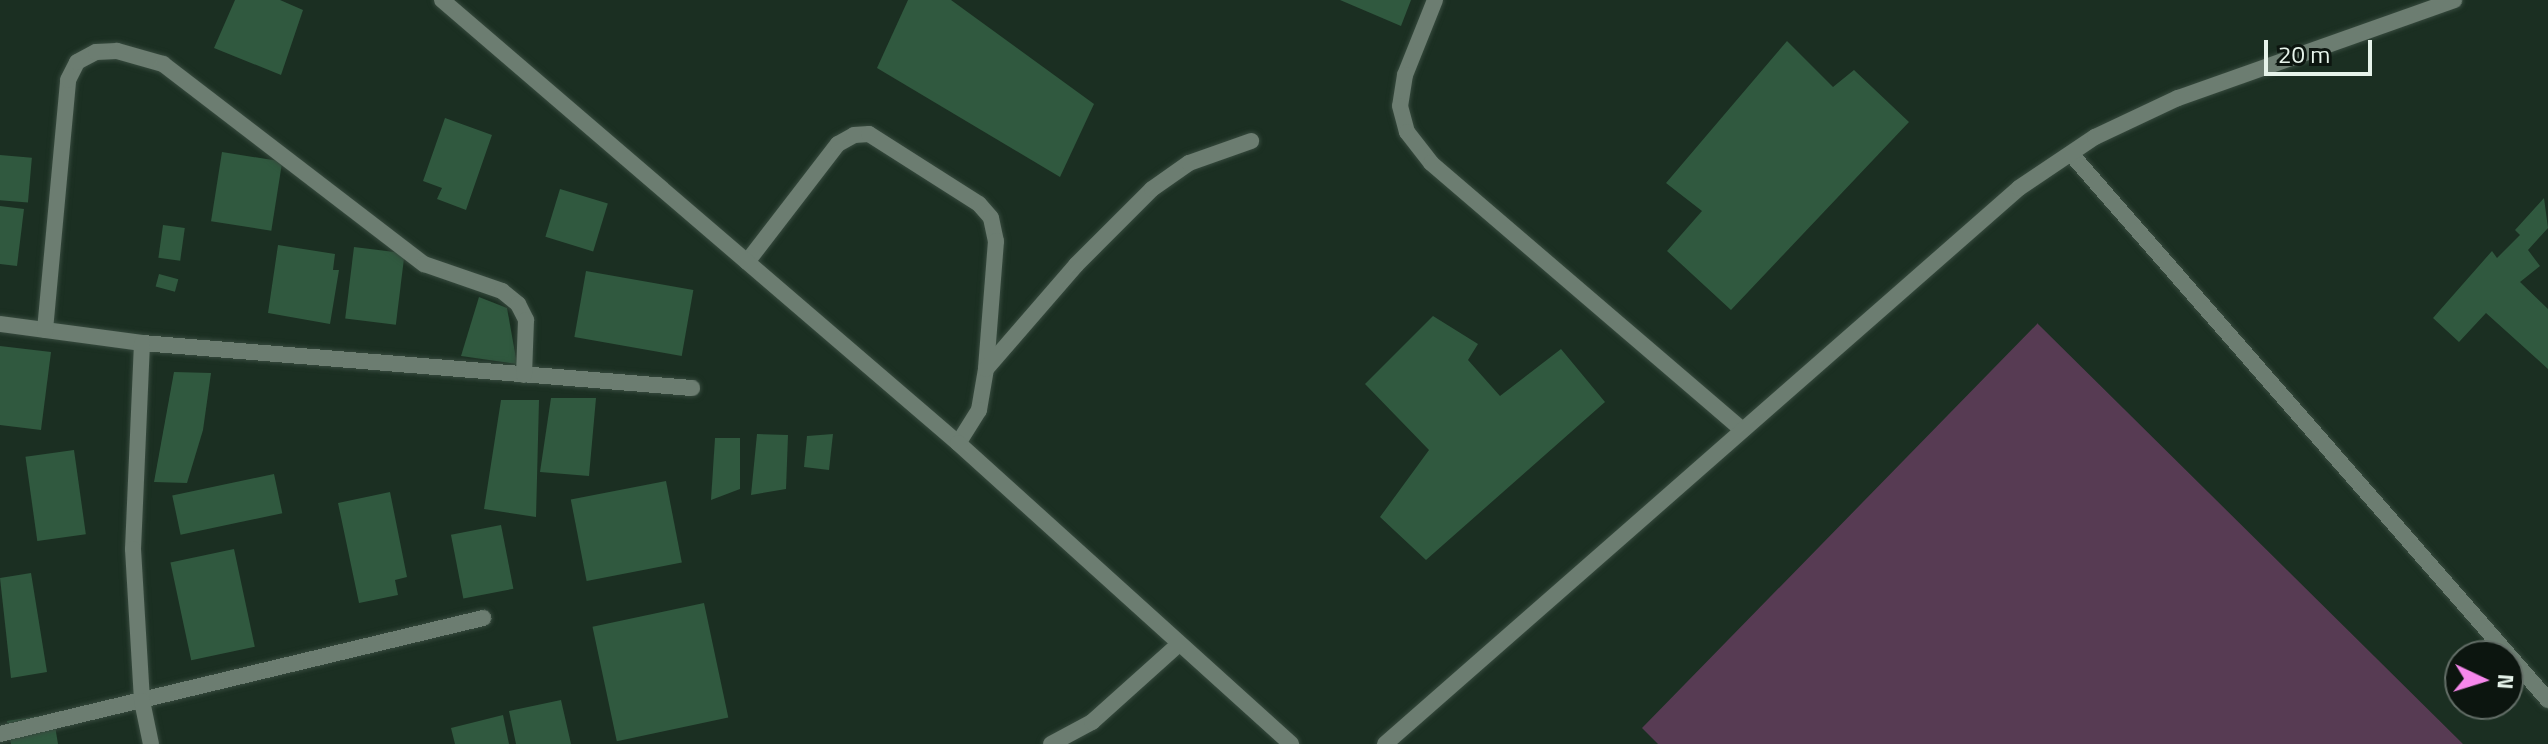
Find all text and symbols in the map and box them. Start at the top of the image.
scale bar [2268,24,2376,74]
text: 20 m [2278,36,2330,72]
north arrow [2444,640,2524,720]
text: N [2488,673,2523,690]

